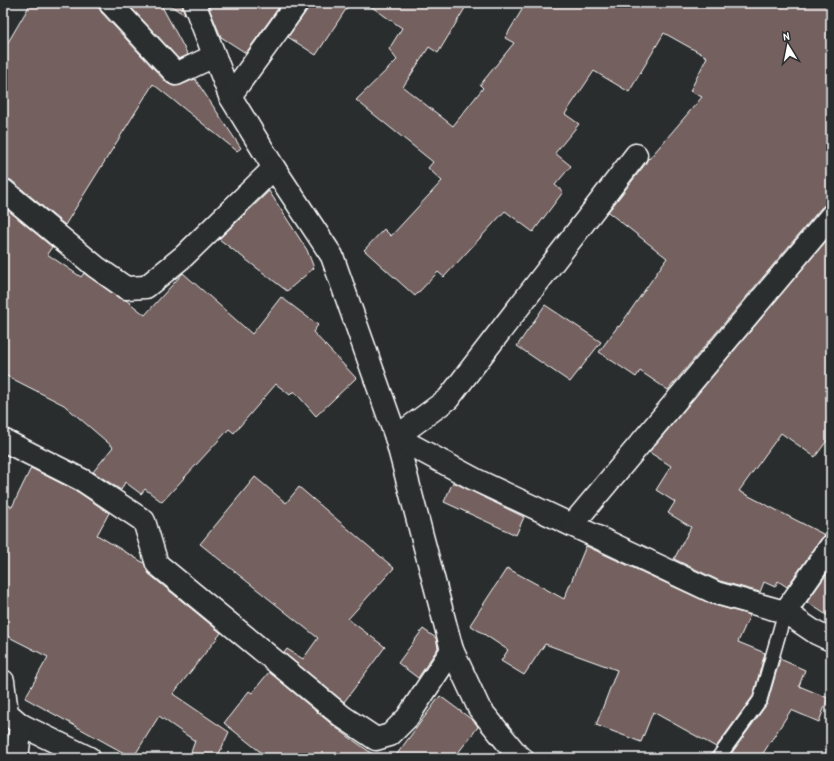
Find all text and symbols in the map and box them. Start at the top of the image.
north arrow [768,26,808,66]
text: N [782,29,791,44]

